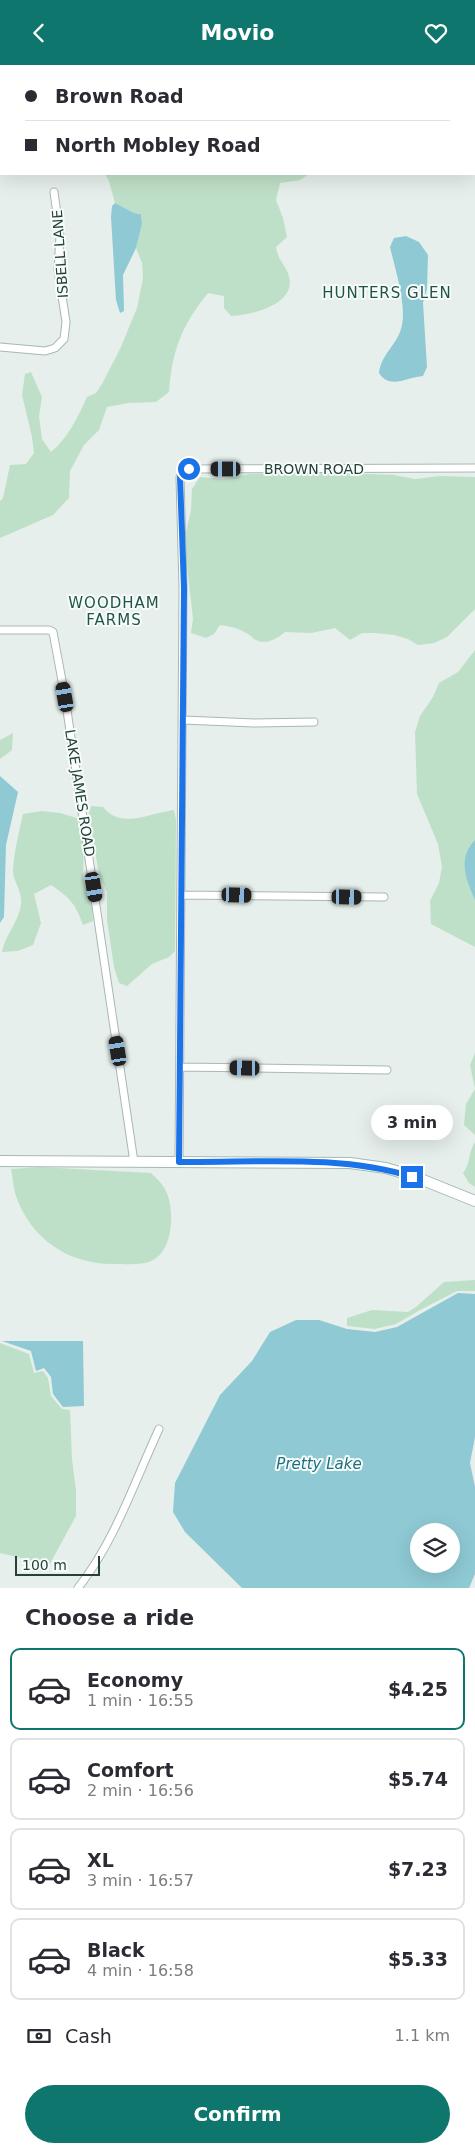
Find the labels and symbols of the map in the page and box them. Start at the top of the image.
street label: ISBELL LANE [49,209,71,299]
district label: HUNTERS GLEN [322,284,452,302]
route start [178,458,200,480]
street label: BROWN ROAD [264,461,364,477]
car [211,462,241,477]
district label: WOODHAM FARMS [68,594,160,629]
car [55,681,74,713]
street label: LAKE JAMES ROAD [62,728,98,858]
car [84,871,103,903]
car [221,887,252,903]
car [331,889,362,905]
car [108,1035,127,1067]
car [229,1060,260,1076]
callout: 3 min [371,1105,453,1139]
route end [401,1166,423,1188]
water label: Pretty Lake [276,1455,362,1473]
scale bar [15,1553,100,1576]

